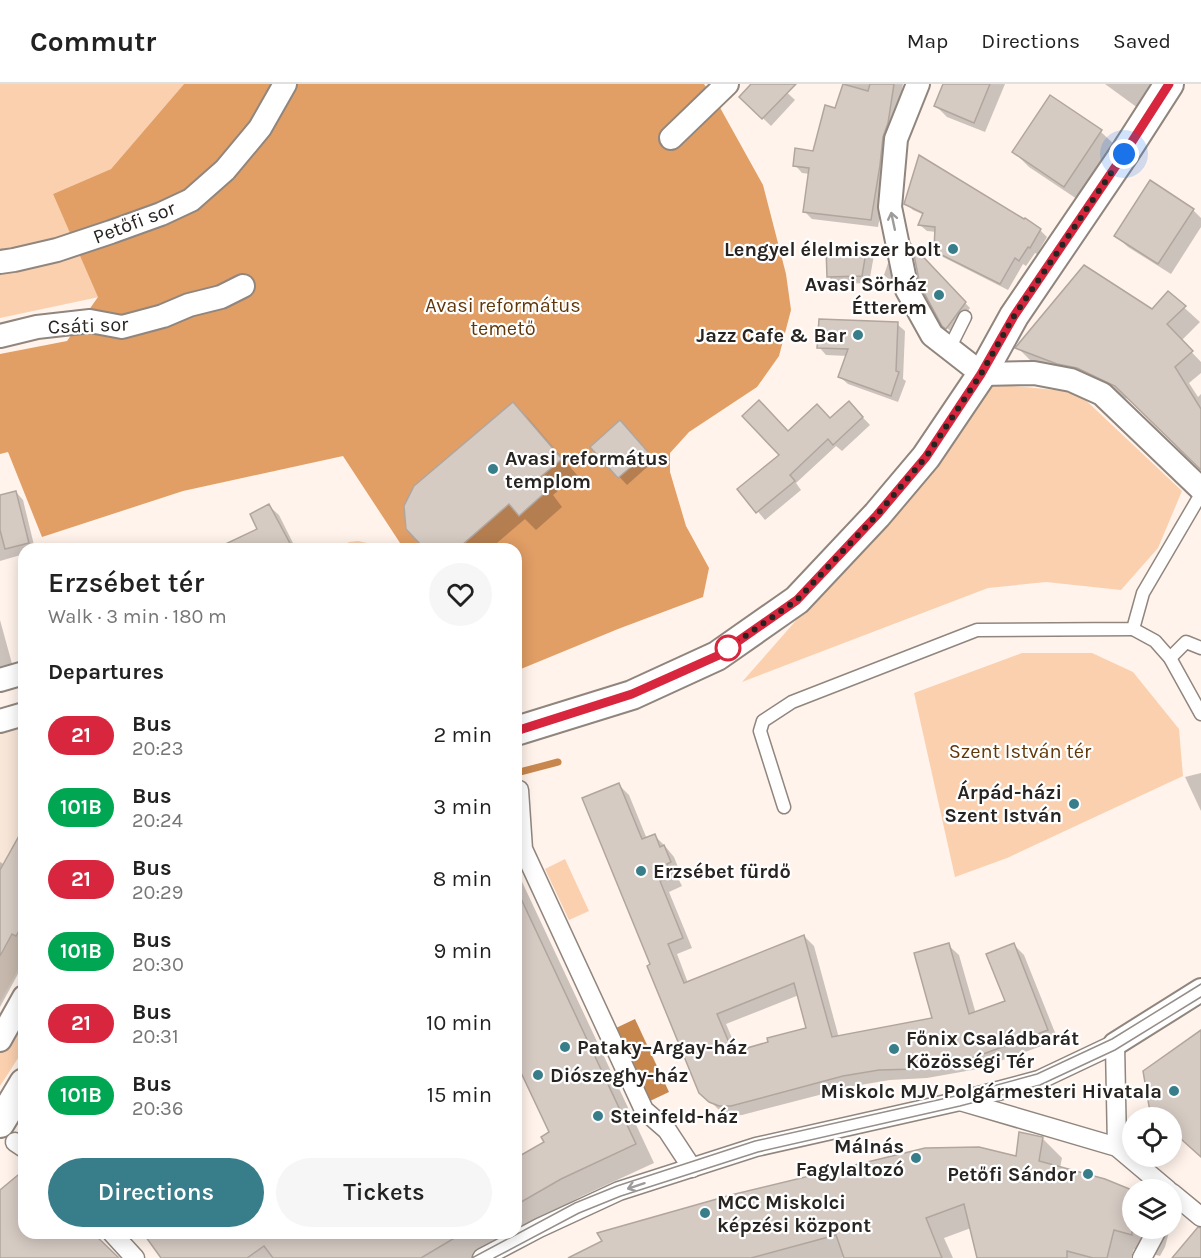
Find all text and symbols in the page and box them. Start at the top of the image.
text: Commutr [30,25,156,58]
text: Map [907,29,948,53]
text: Directions [981,29,1080,53]
text: Saved [1113,29,1171,53]
your location [1109,139,1139,169]
street label: Petőfi sor [90,196,179,249]
one-way arrow [887,212,898,232]
place label: Lengyel élelmiszer bolt [724,238,941,261]
marker: Lengyel élelmiszer bolt [946,242,960,256]
place label: Avasi Sörház Étterem [805,273,927,319]
marker: Avasi Sörház Étterem [932,288,946,302]
park label: Avasi református temető [425,294,581,340]
street label: Csáti sor [47,313,129,338]
place label: Jazz Cafe & Bar [696,324,846,347]
marker: Jazz Cafe & Bar [851,328,865,342]
place label: Avasi református templom [505,447,668,493]
marker: Avasi református templom [486,462,500,476]
button: heart [429,563,492,626]
text: Erzsébet tér [48,566,204,599]
text: Walk · 3 min · 180 m [48,605,227,628]
unlabelled marker [715,635,741,661]
text: Departures [48,659,164,685]
text: Bus [132,711,172,737]
text: 2 min [434,722,492,748]
text: 21 [71,723,91,747]
text: 20:23 [132,737,183,760]
park label: Szent István tér [949,740,1092,763]
place label: Árpád-házi Szent István [944,779,1062,827]
text: Bus [132,783,172,809]
text: 3 min [433,794,492,820]
text: 101B [60,795,102,819]
marker: Árpád-házi Szent István [1067,797,1081,811]
text: 20:24 [132,809,183,832]
text: Bus [132,855,172,881]
place label: Erzsébet fürdő [653,860,791,883]
marker: Erzsébet fürdő [634,864,648,878]
text: 8 min [433,866,492,892]
text: 21 [71,867,91,891]
text: 20:29 [132,881,183,904]
text: Bus [132,927,172,953]
text: 9 min [434,938,492,964]
text: 101B [60,939,102,963]
text: 20:30 [132,953,184,976]
text: Bus [132,999,172,1025]
text: 10 min [426,1010,492,1036]
text: 21 [71,1011,91,1035]
text: 20:31 [132,1025,179,1048]
place label: Főnix Családbarát Közösségi Tér [906,1027,1079,1073]
place label: Pataky–Argay-ház [577,1036,747,1059]
marker: Pataky–Argay-ház [558,1040,572,1054]
marker: Főnix Családbarát Közösségi Tér [887,1042,901,1056]
place label: Diószeghy-ház [550,1064,688,1087]
marker: Diószeghy-ház [531,1068,545,1082]
text: Bus [132,1071,172,1097]
place label: Miskolc MJV Polgármesteri Hivatala [821,1080,1162,1103]
text: 15 min [427,1082,492,1108]
text: 101B [60,1083,102,1107]
marker: Miskolc MJV Polgármesteri Hivatala [1167,1084,1181,1098]
text: 20:36 [132,1097,183,1120]
place label: Steinfeld-ház [610,1105,738,1128]
map controls [1122,1107,1182,1239]
button: locate [1122,1107,1182,1167]
marker: Steinfeld-ház [591,1109,605,1123]
place label: Málnás Fagylaltozó [796,1135,904,1181]
marker: Málnás Fagylaltozó [909,1151,923,1165]
button: Directions [48,1158,264,1227]
button: Tickets [276,1158,492,1227]
place label: Petőfi Sándor [947,1163,1076,1186]
marker: Petőfi Sándor [1081,1167,1095,1181]
button: layers [1122,1179,1182,1239]
one-way arrow [627,1181,646,1192]
place label: MCC Miskolci képzési központ [717,1191,871,1237]
marker: MCC Miskolci képzési központ [698,1206,712,1220]

